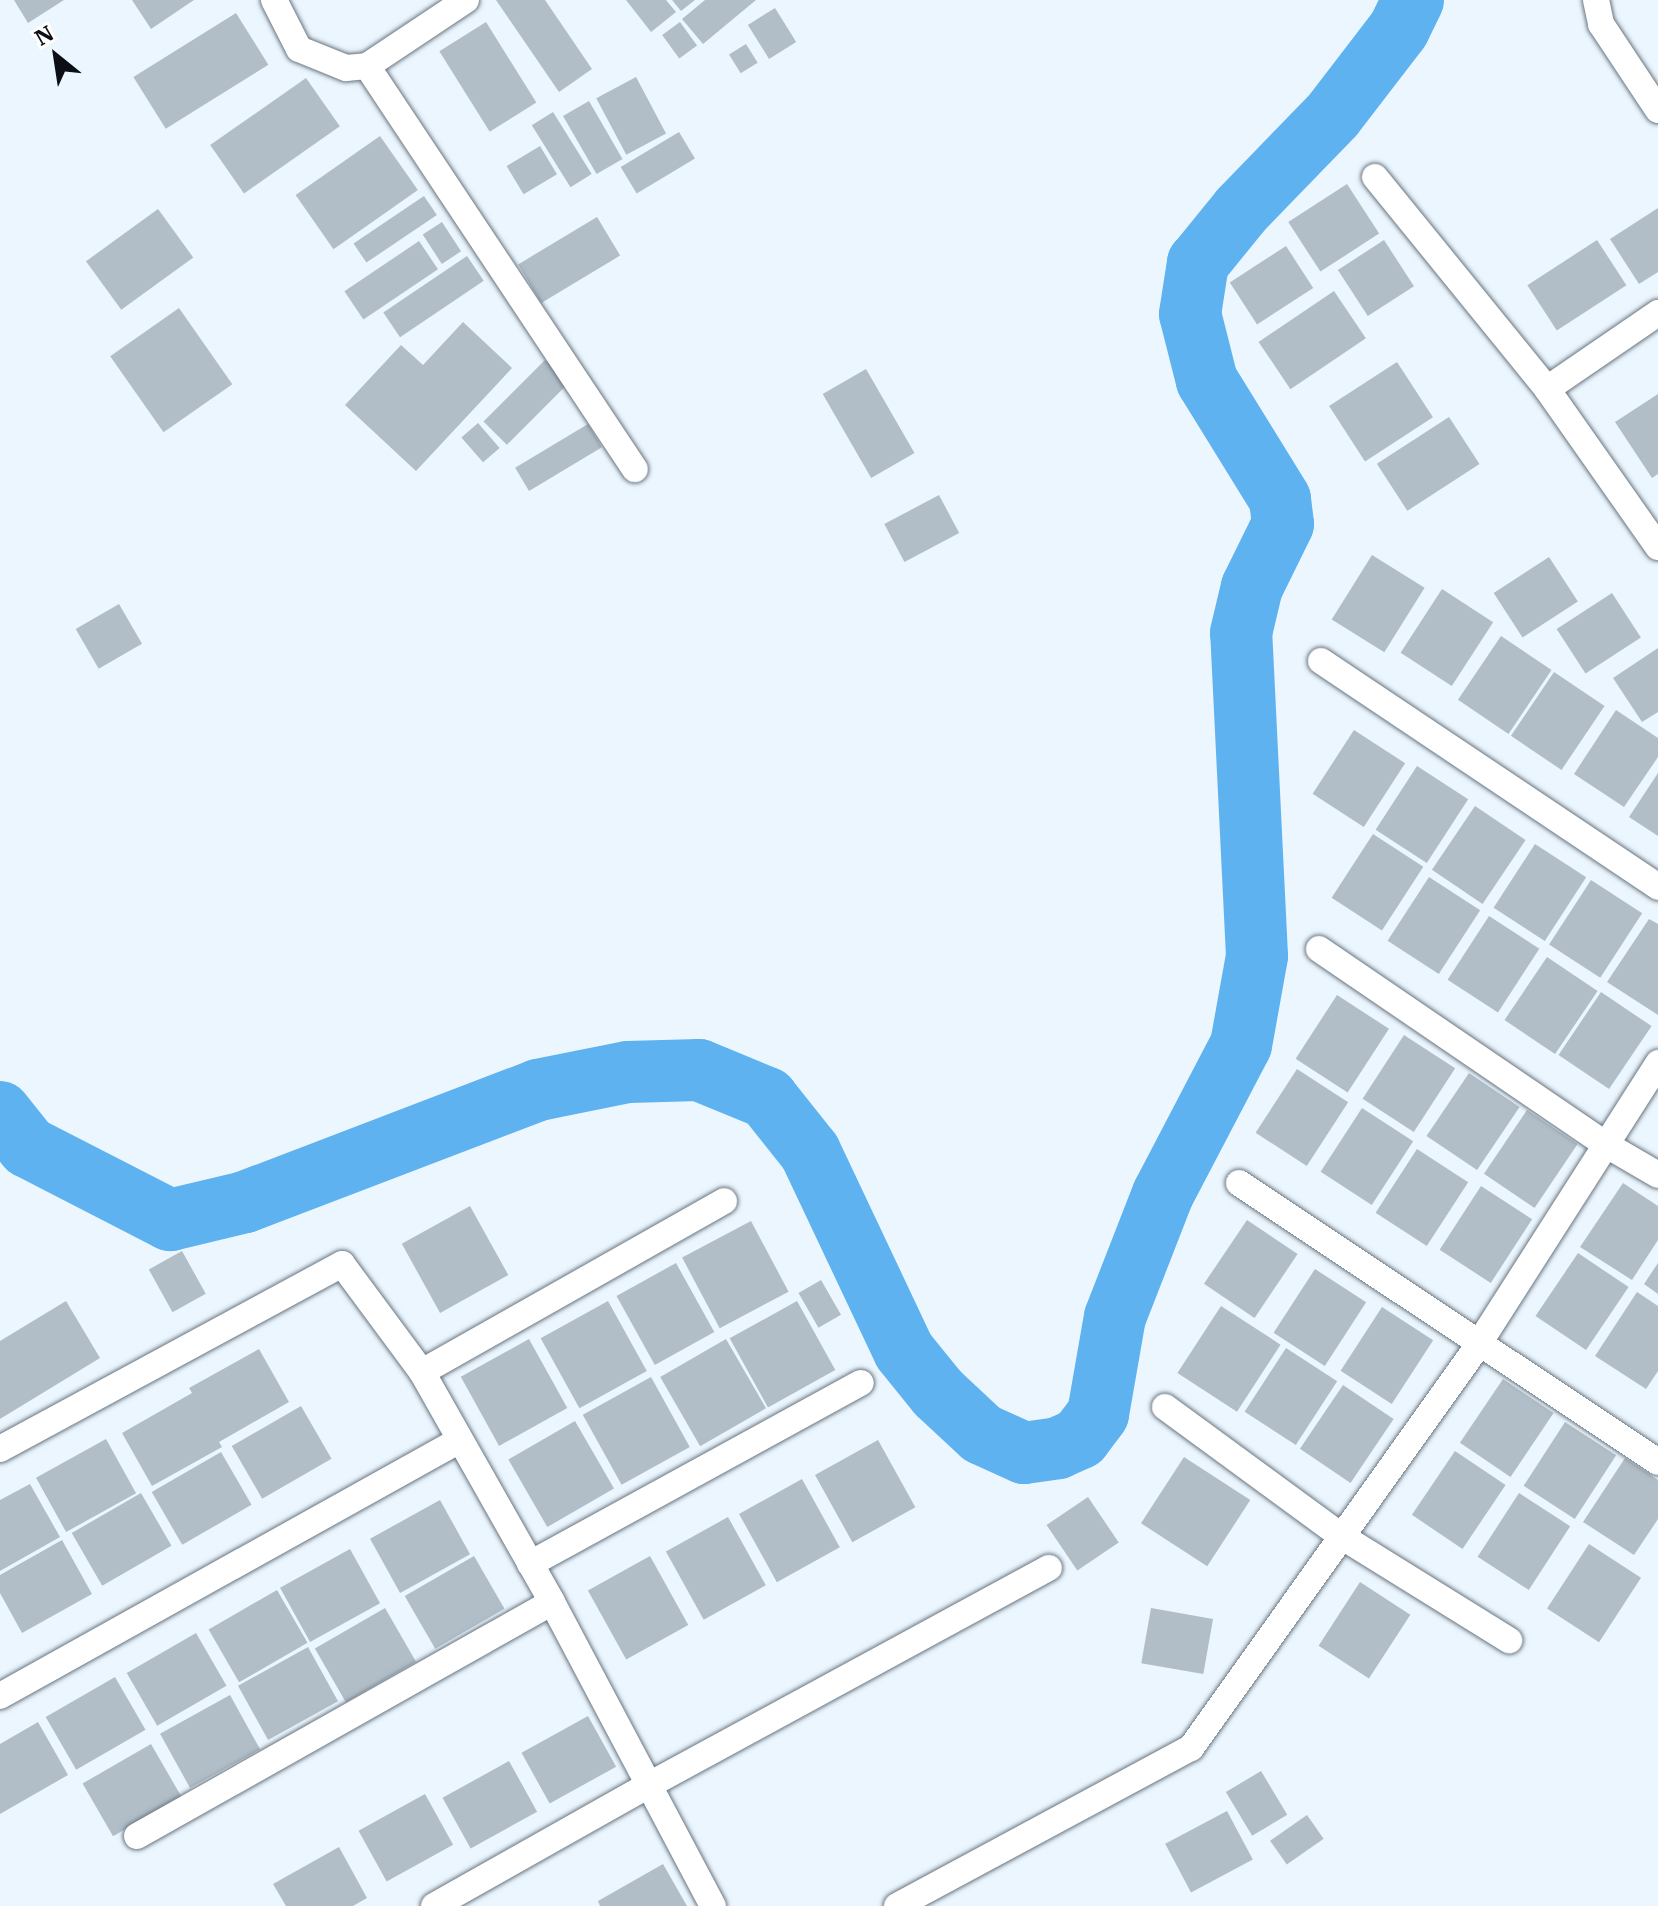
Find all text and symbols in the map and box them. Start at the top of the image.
north arrow [16,16,96,96]
text: N [29,18,59,52]

